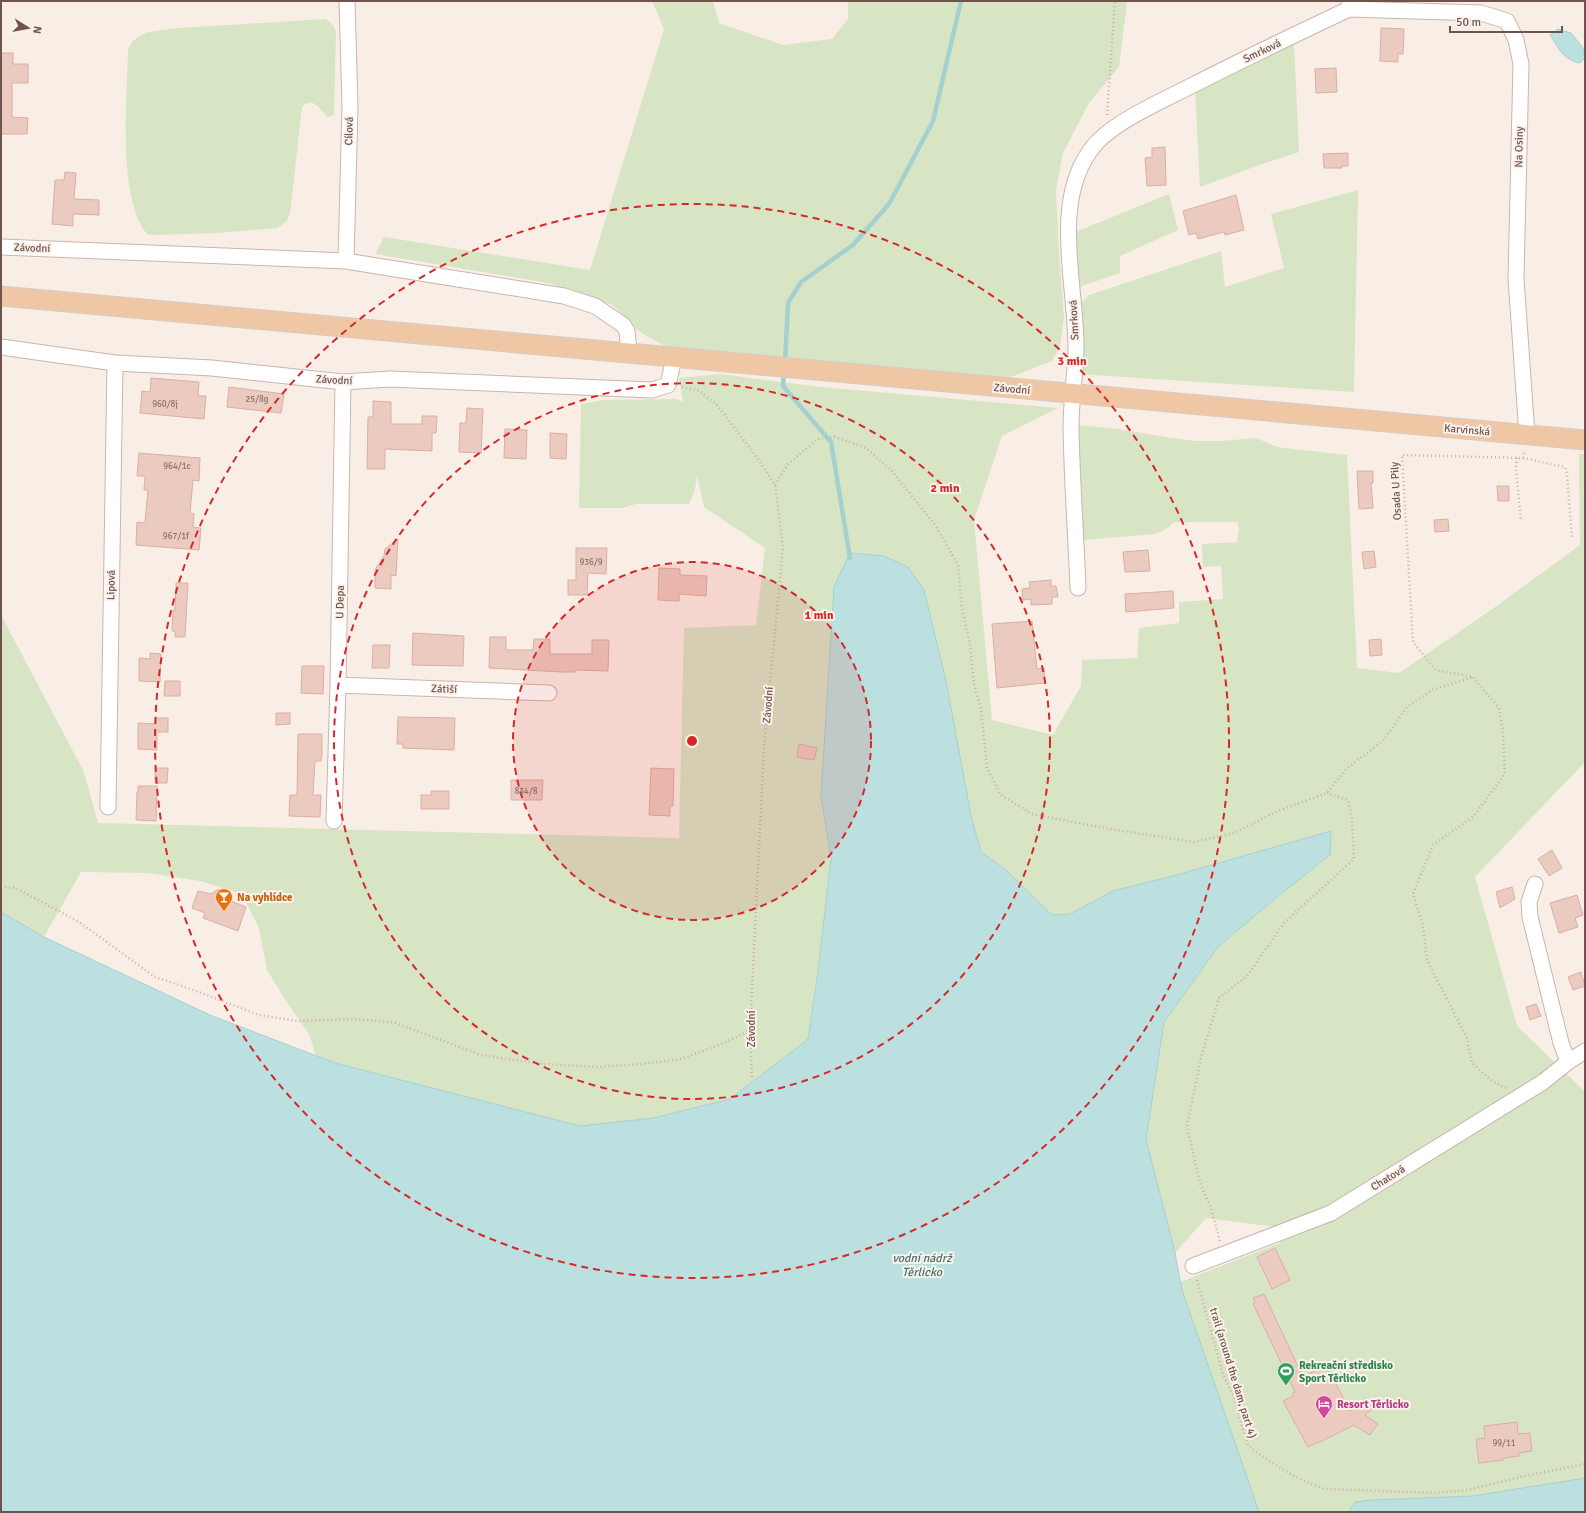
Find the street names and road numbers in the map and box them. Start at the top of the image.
street label: Smrková [1241,36,1283,66]
street label: Cílová [342,116,356,146]
street label: Na Osiny [1512,125,1526,168]
street label: Závodní [13,241,51,255]
street label: Smrková [1066,299,1082,341]
street label: Závodní [315,373,353,387]
street label: Závodní [993,381,1031,397]
street label: Karvinská [1443,422,1491,439]
street label: Osada U Pily [1388,461,1404,521]
street label: Lipová [104,569,118,600]
street label: U Depa [333,585,347,619]
street label: Zátiší [431,682,457,696]
street label: Závodní [760,686,776,724]
street label: Závodní [745,1011,758,1047]
street label: Chatová [1368,1162,1408,1194]
street label: trail (around the dam, part 4) [1207,1306,1259,1440]

